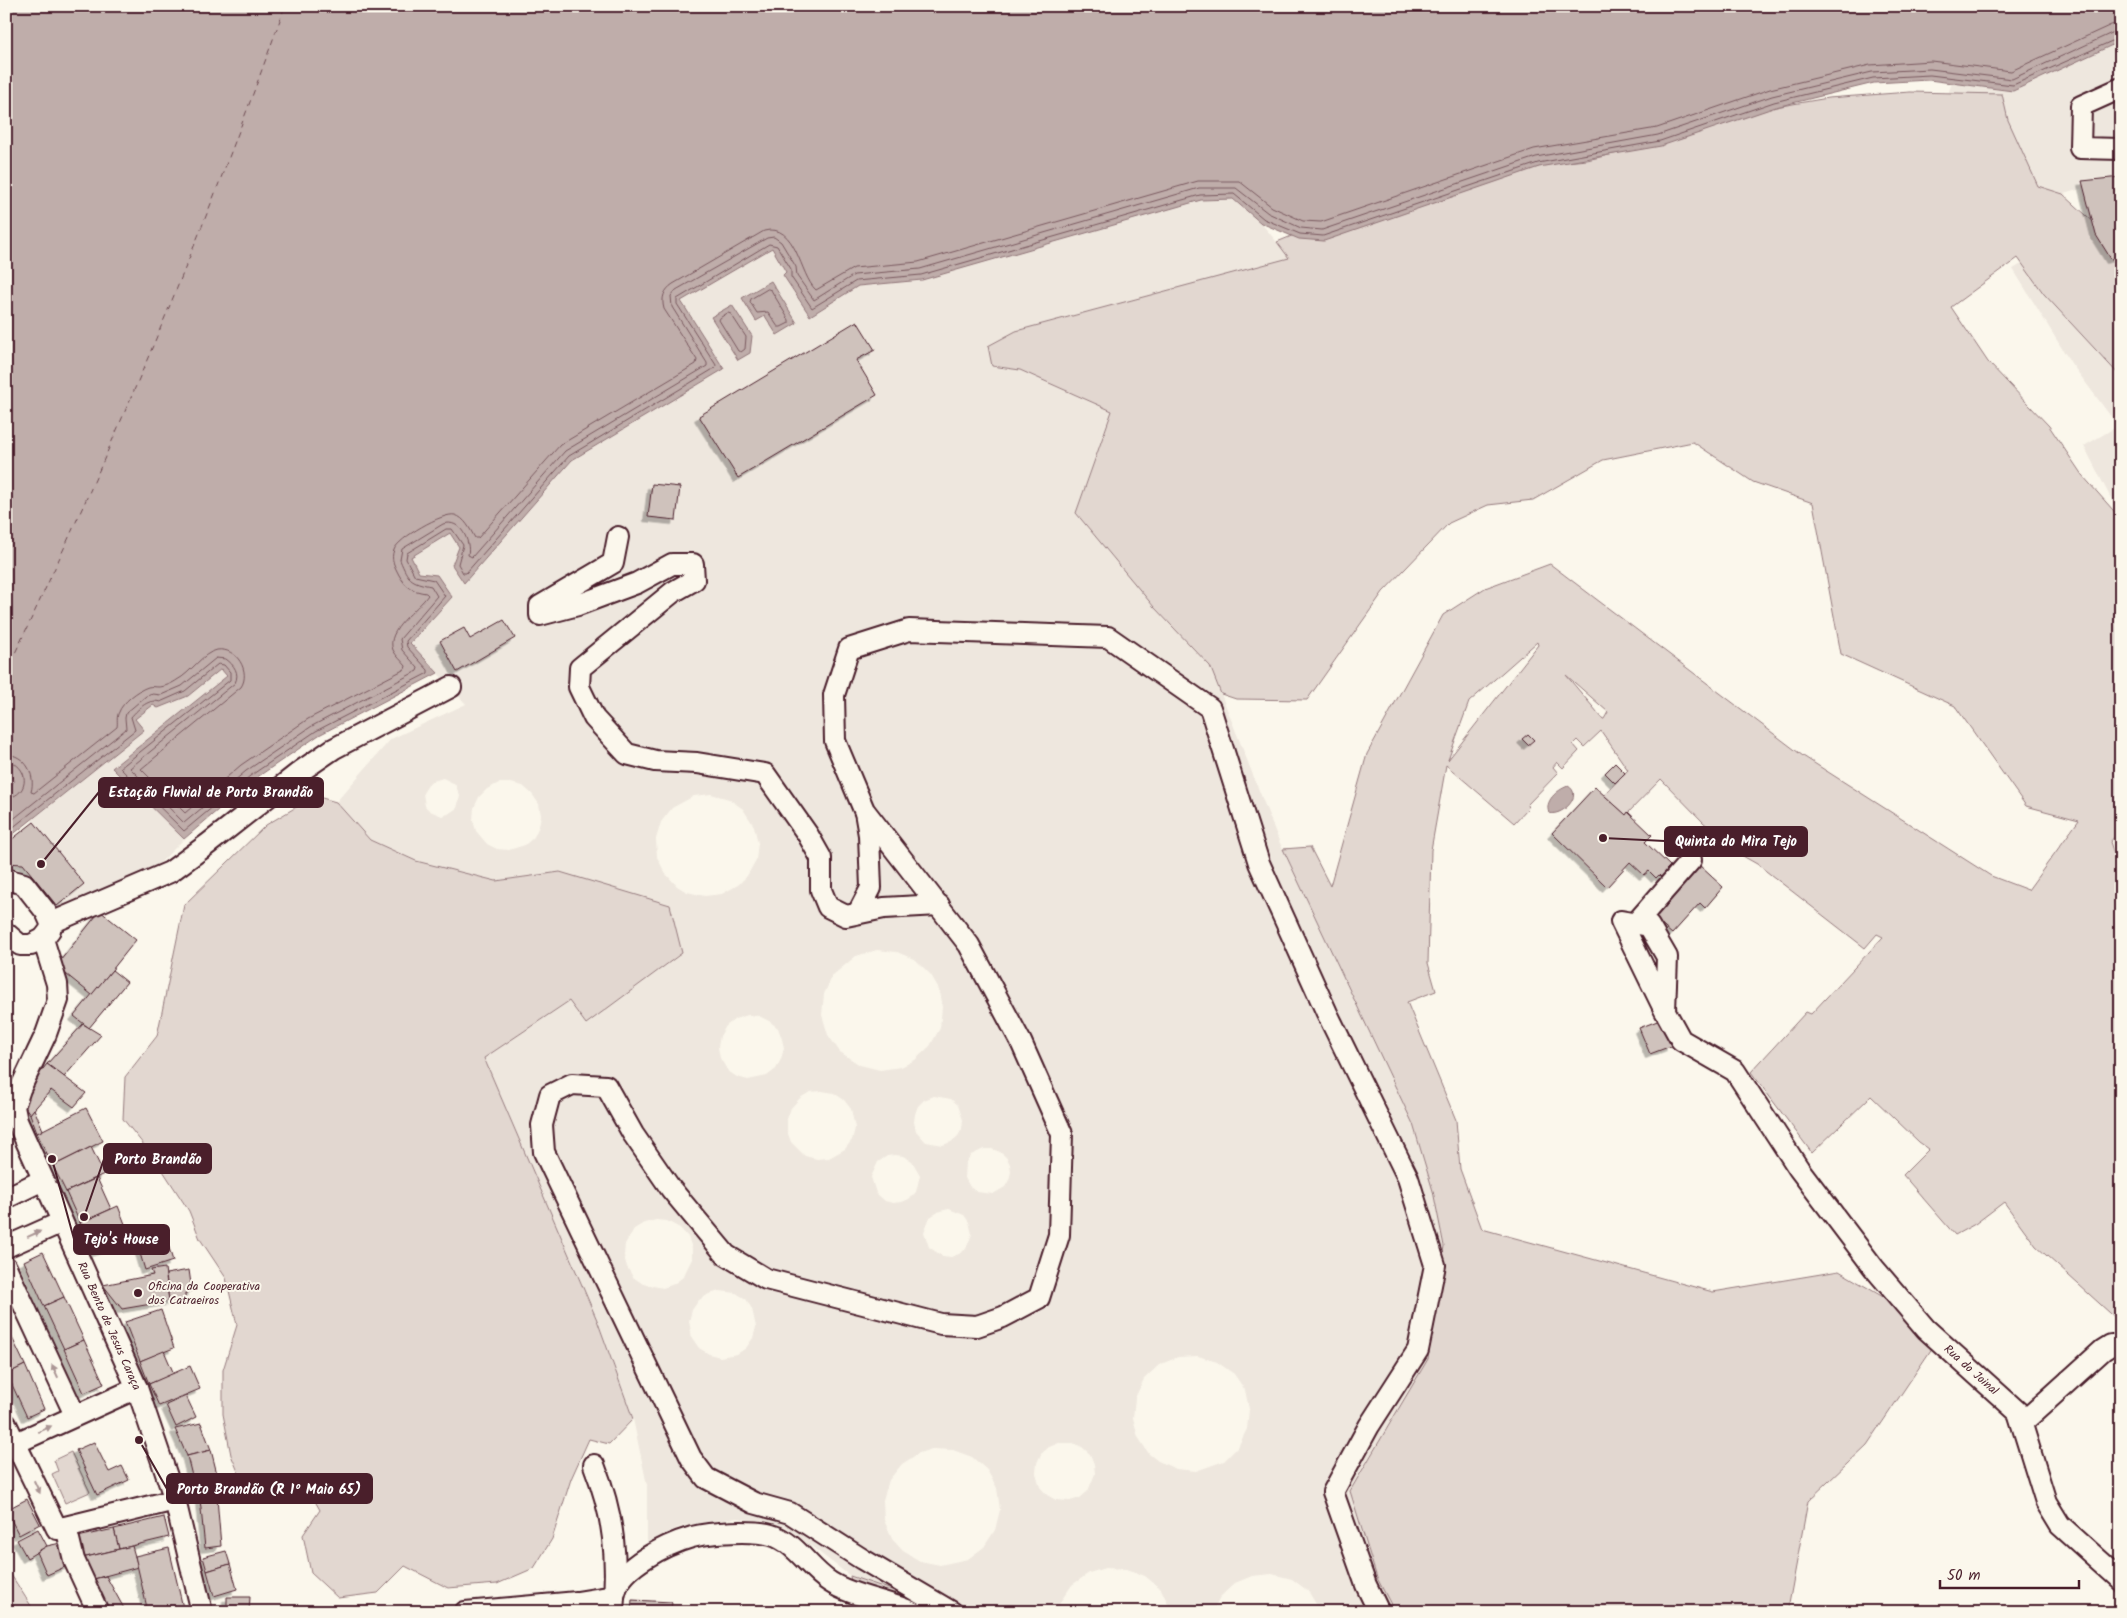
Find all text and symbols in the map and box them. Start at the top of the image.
callout: Estação Fluvial de Porto Brandão [99,778,323,807]
text: Estação Fluvial de Porto Brandão [109,782,314,804]
callout: Quinta do Mira Tejo [1665,827,1807,856]
text: Quinta do Mira Tejo [1675,831,1798,853]
callout: Porto Brandão [104,1144,211,1173]
text: Porto Brandão [114,1149,202,1171]
callout: Tejo's House [74,1225,169,1254]
text: Tejo's House [83,1229,159,1251]
one-way arrow [27,1230,41,1238]
street label: Rua Bento de Jesus Caraça [72,1259,146,1394]
place label: Oficina da Cooperativa dos Catraeiros [148,1277,261,1310]
marker: Oficina da Cooperativa dos Catraeiros [132,1287,144,1299]
street label: Rua do Joinal [1939,1340,2003,1400]
one-way arrow [50,1364,58,1378]
one-way arrow [38,1425,52,1433]
callout: Porto Brandão (R 1º Maio 65) [167,1474,372,1503]
text: Porto Brandão (R 1º Maio 65) [177,1479,361,1501]
one-way arrow [33,1480,41,1494]
scale bar [1940,1558,2078,1590]
text: 50 m [1947,1564,1981,1588]

